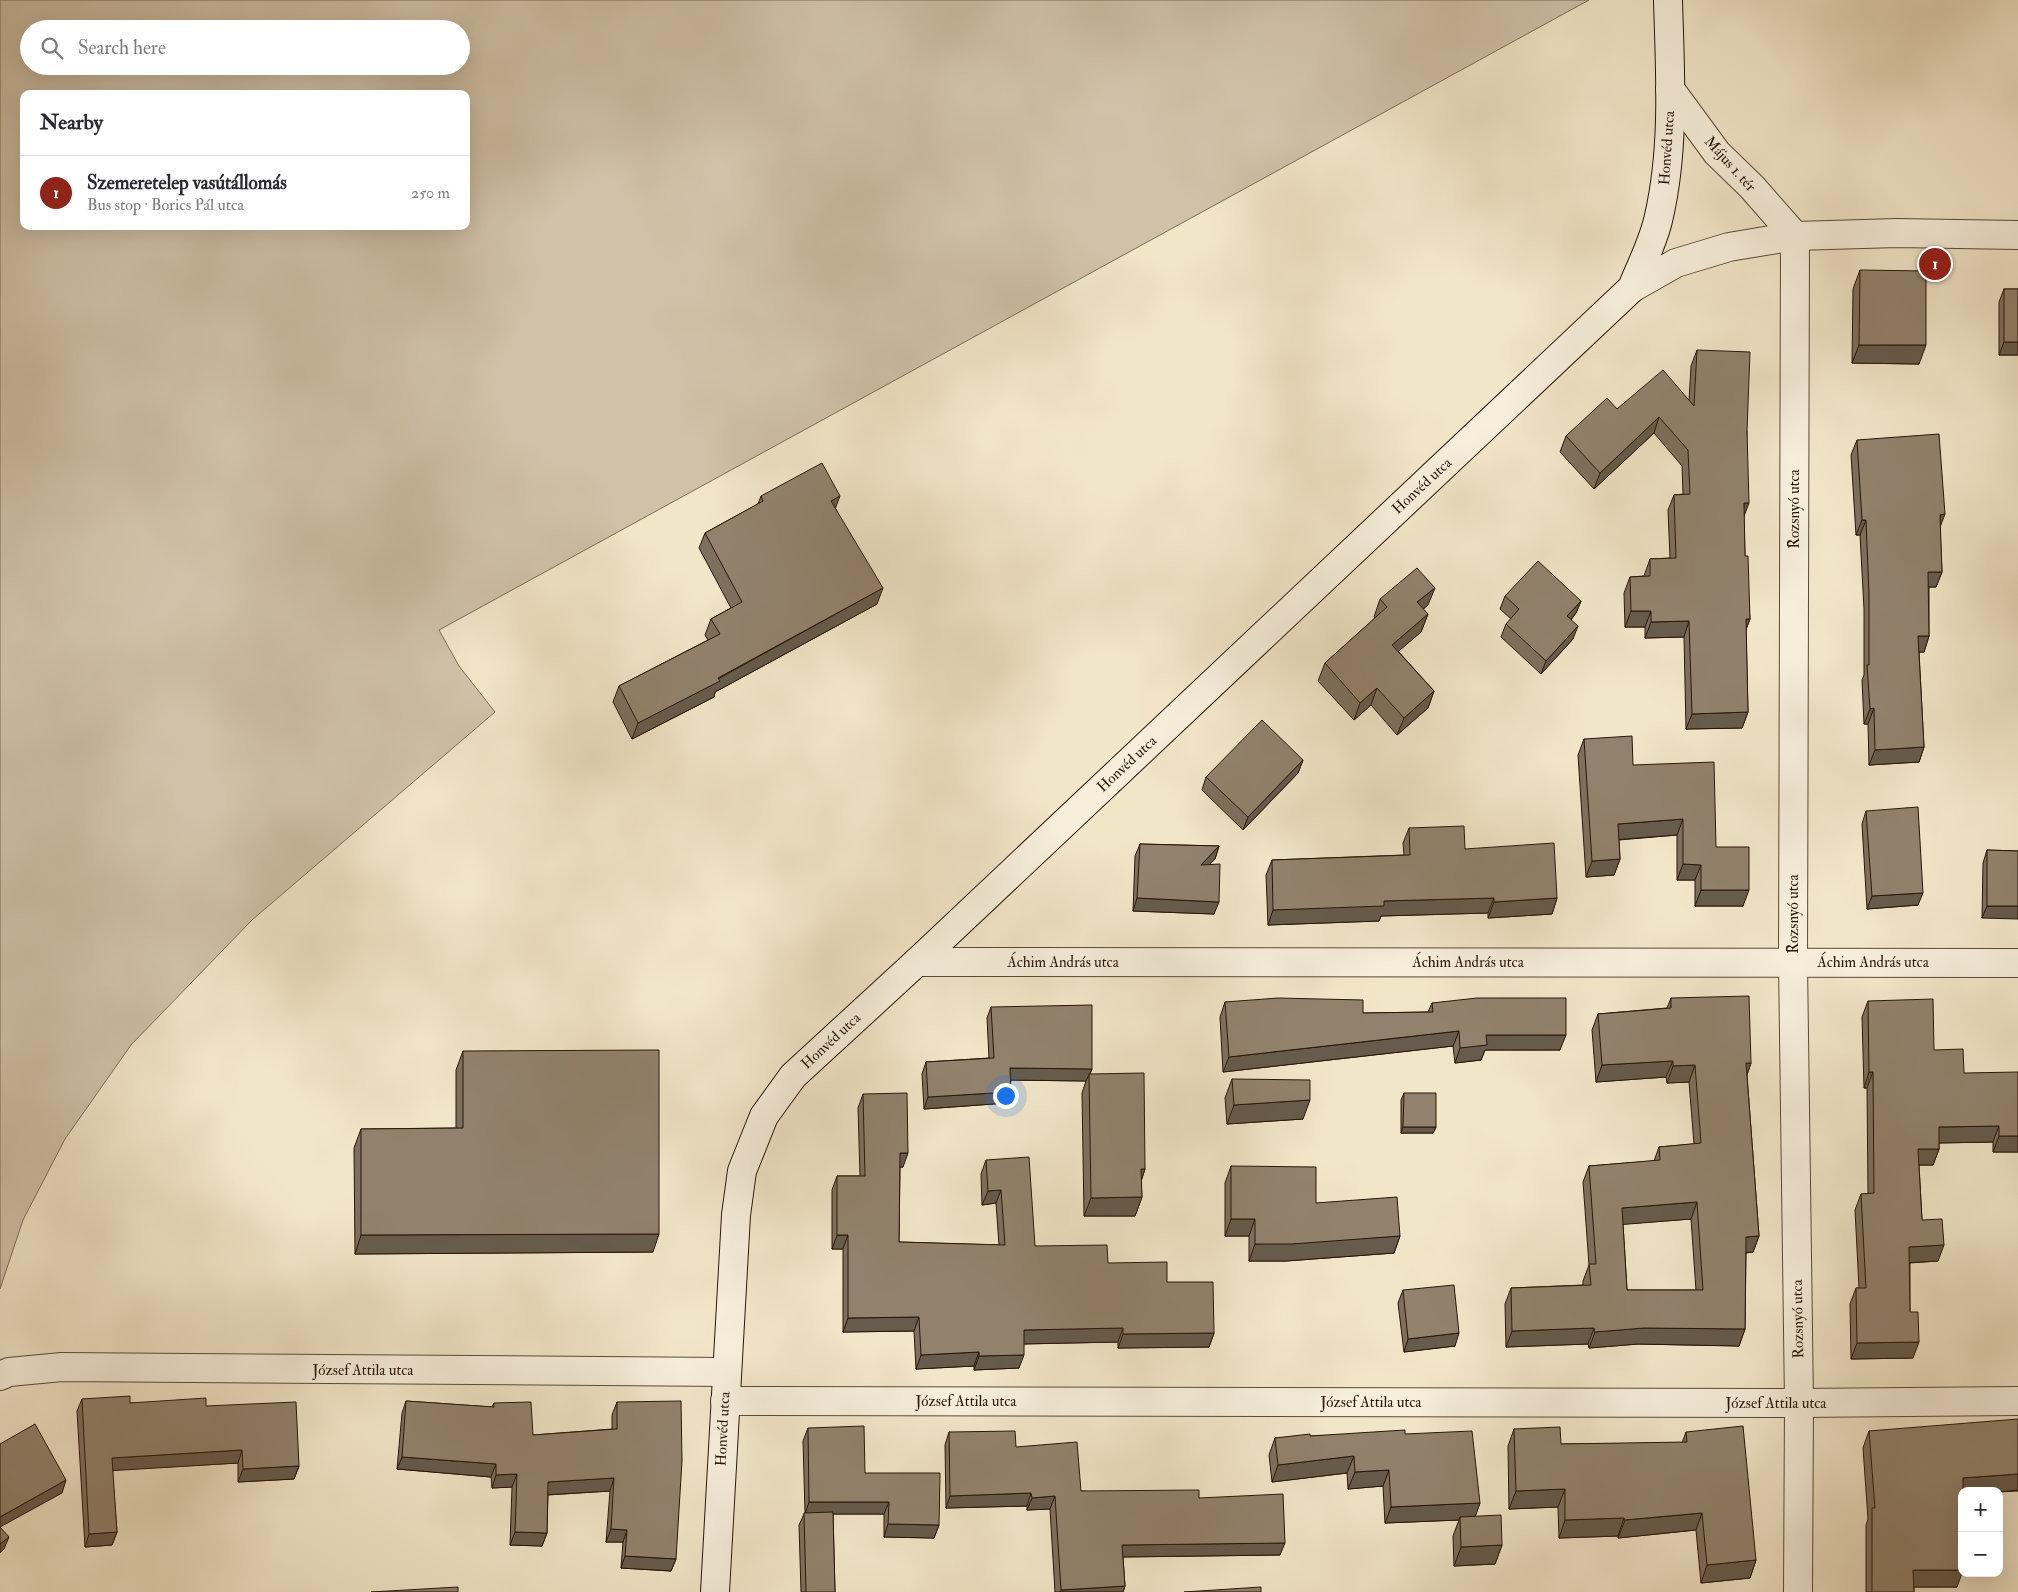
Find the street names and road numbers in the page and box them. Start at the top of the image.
street label: Honvéd utca [1655,109,1679,186]
street label: Május 1. tér [1700,132,1760,196]
street label: Honvéd utca [1388,453,1456,518]
street label: Rozsnyó utca [1785,468,1804,549]
street label: Honvéd utca [1093,731,1161,796]
street label: Rozsnyó utca [1784,873,1803,954]
street label: Áchim András utca [1006,951,1120,972]
street label: Áchim András utca [1411,951,1525,972]
street label: Áchim András utca [1816,951,1930,972]
street label: Honvéd utca [797,1008,865,1073]
street label: Rozsnyó utca [1788,1278,1808,1359]
street label: József Attila utca [312,1361,414,1381]
street label: Honvéd utca [712,1390,734,1467]
street label: József Attila utca [915,1392,1017,1412]
street label: József Attila utca [1320,1393,1422,1413]
street label: József Attila utca [1725,1394,1827,1414]

